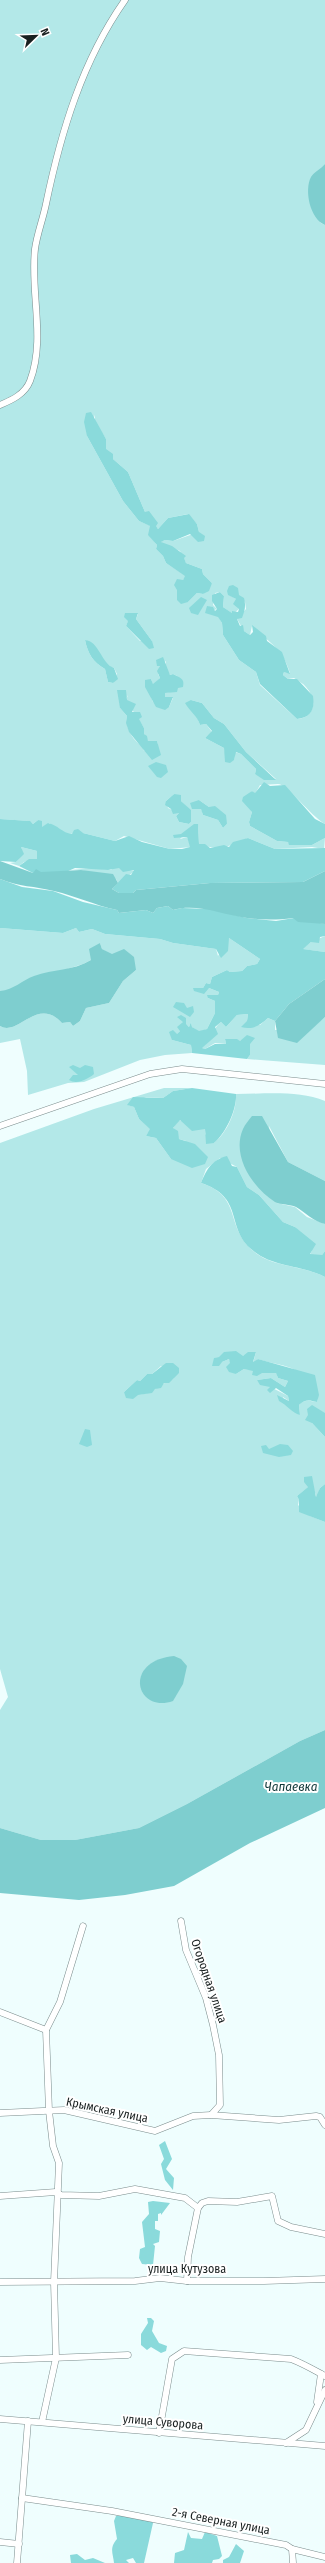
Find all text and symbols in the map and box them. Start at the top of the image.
north arrow [16,16,56,56]
text: N [37,27,52,38]
water label: Чапаевка [265,1779,318,1794]
street label: Огородная улица [188,1937,230,2025]
street label: Крымская улица [65,2094,149,2126]
street label: улица Кутузова [148,2262,226,2276]
street label: улица Суворова [122,2412,204,2432]
street label: 2-я Северная улица [171,2505,271,2537]

